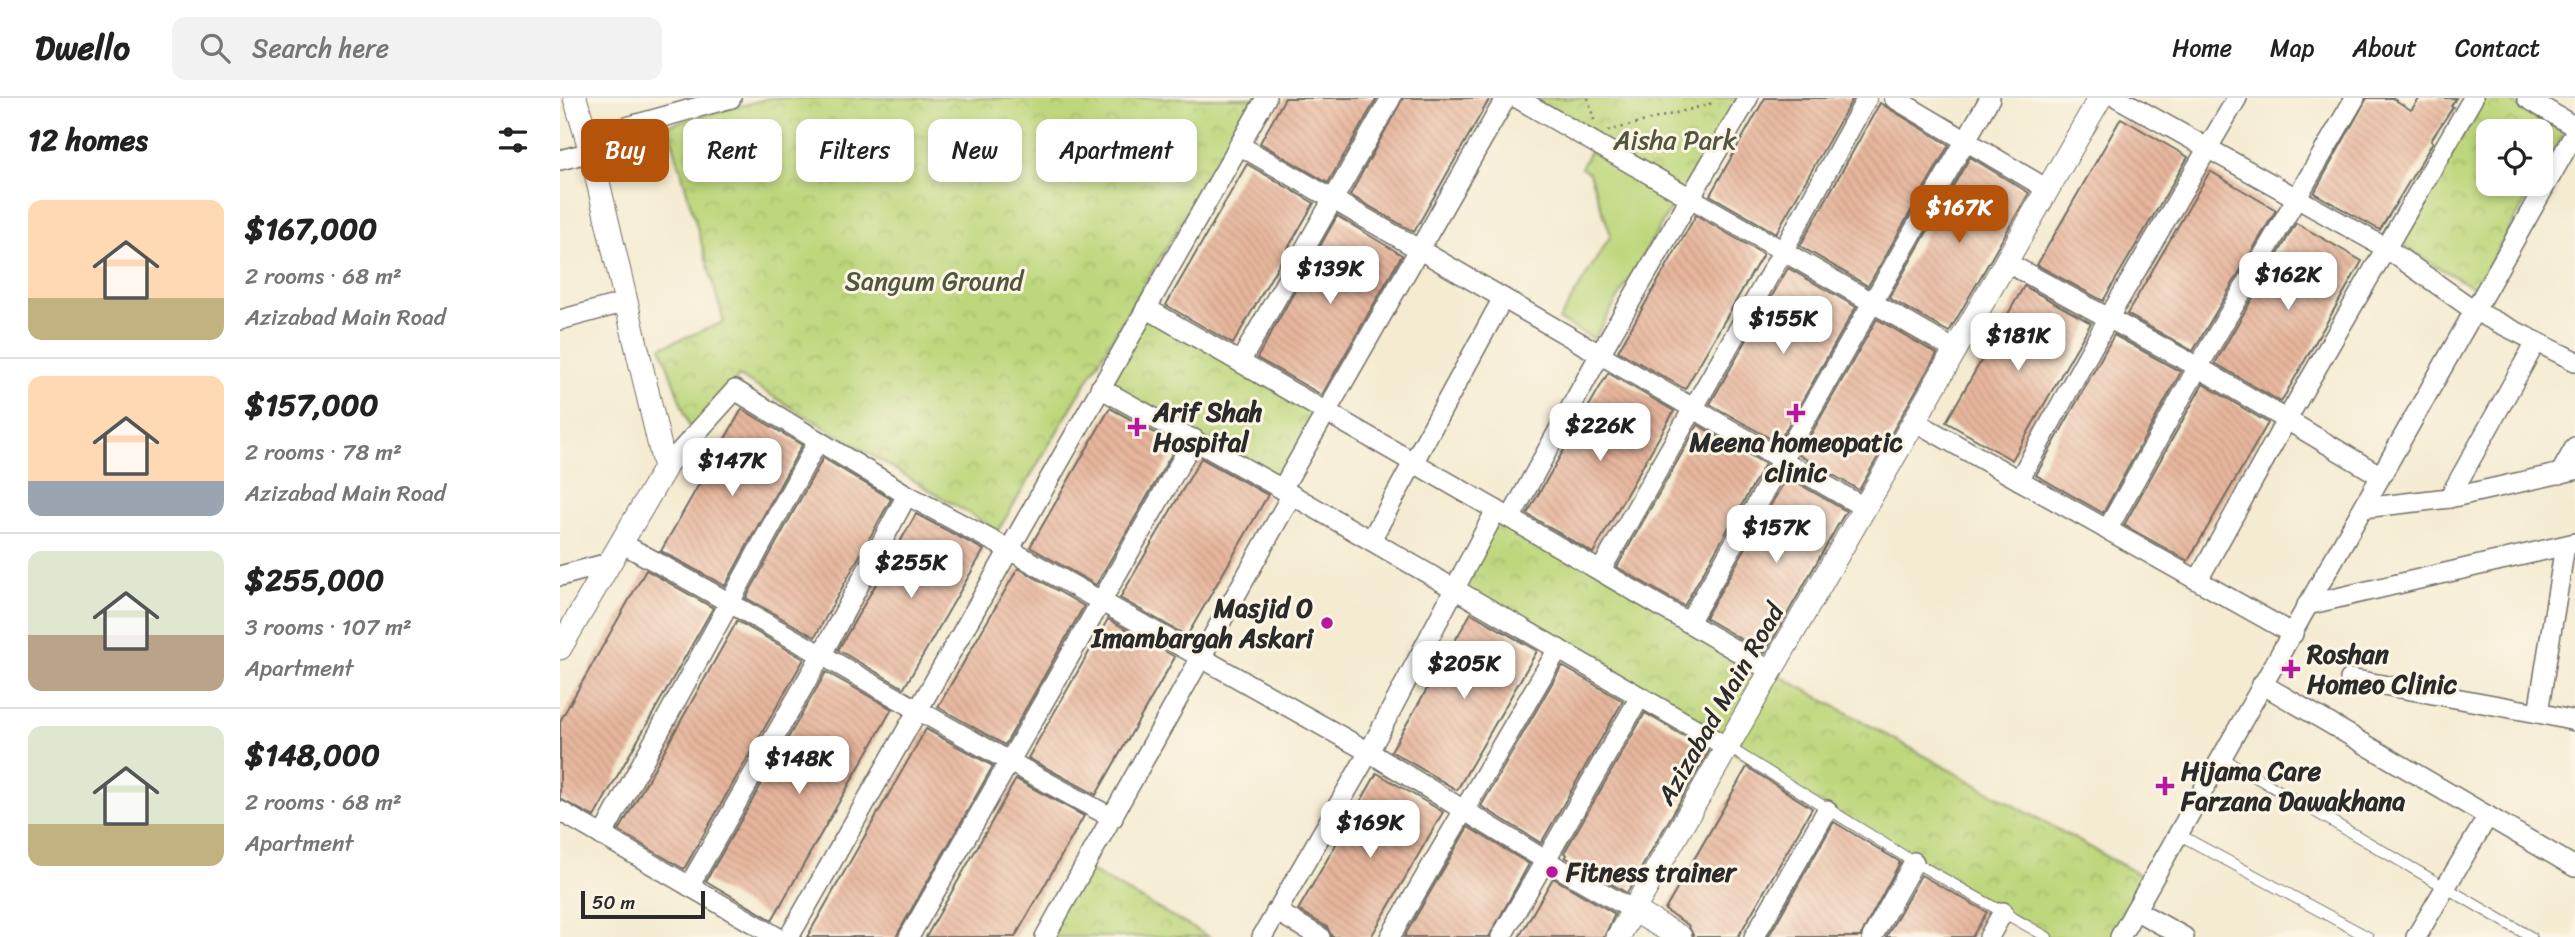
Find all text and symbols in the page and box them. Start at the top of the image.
search box [172,17,662,80]
text: Dwello [35,19,130,77]
text: Search here [252,25,389,71]
text: Home [2172,27,2232,69]
text: Map [2270,27,2314,69]
text: About [2352,27,2417,69]
text: Contact [2455,27,2540,69]
icon: search [196,29,234,67]
text: 12 homes [28,113,148,167]
park label: Aisha Park [1613,117,1737,163]
chip: Buy [581,119,669,182]
chip: Rent [683,119,782,182]
chip: Filters [796,119,914,182]
chip: New [928,119,1022,182]
chip: Apartment [1036,119,1197,182]
map controls [2476,119,2553,196]
button: locate [2476,119,2553,196]
icon: filters [494,121,532,159]
pin: $167K [1910,186,2008,245]
text: $167K [1926,187,1992,228]
text: $167,000 [245,202,377,256]
icon: home [84,228,168,312]
pin: $139K [1281,246,1379,306]
text: $139K [1297,248,1363,289]
pin: $162K [2239,252,2337,312]
text: $162K [2255,254,2321,295]
text: 2 rooms · 68 m² [245,256,402,297]
park label: Sangum Ground [845,258,1026,304]
pin: $155K [1734,296,1832,356]
text: Azizabad Main Road [245,297,446,338]
text: $155K [1749,298,1817,339]
pin: $181K [1969,314,2067,373]
text: $181K [1986,315,2050,356]
text: $157,000 [245,378,378,432]
place label: Arif Shah Hospital [1152,389,1263,465]
marker: Meena homeopatic clinic [1786,403,1806,423]
icon: home [84,404,168,488]
pin: $226K [1551,404,1649,463]
text: $226K [1565,405,1635,446]
marker: Arif Shah Hospital [1127,417,1147,437]
place label: Meena homeopatic clinic [1688,419,1904,495]
text: 2 rooms · 78 m² [245,432,402,473]
pin: $147K [683,438,781,498]
text: $147K [699,440,765,481]
text: Azizabad Main Road [245,473,446,514]
pin: $157K [1727,505,1825,565]
text: $157K [1743,507,1809,548]
pin: $255K [862,540,960,600]
text: $255K [876,542,946,583]
text: $255,000 [245,553,384,607]
icon: home [84,579,168,663]
place label: Masjid O Imambargah Askari [1090,585,1315,661]
street label: Azizabad Main Road [1643,592,1798,815]
text: 3 rooms · 107 m² [245,607,412,648]
marker: Masjid O Imambargah Askari [1319,615,1335,631]
place label: Roshan Homeo Clinic [2306,631,2458,707]
pin: $205K [1415,642,1513,701]
text: $205K [1428,643,1500,684]
text: Apartment [245,648,354,689]
marker: Roshan Homeo Clinic [2281,659,2301,679]
text: $148,000 [245,728,380,782]
pin: $148K [750,736,848,796]
text: $148K [765,738,833,779]
place label: Hijama Care Farzana Dawakhana [2180,748,2405,824]
icon: home [84,754,168,838]
marker: Hijama Care Farzana Dawakhana [2155,776,2175,796]
text: 2 rooms · 68 m² [245,782,402,823]
pin: $169K [1321,800,1419,860]
text: $169K [1337,802,1403,843]
text: Apartment [245,823,354,864]
place label: Fitness trainer [1565,849,1738,895]
marker: Fitness trainer [1544,864,1560,880]
text: 50 m [592,886,635,919]
scale bar [581,888,705,920]

